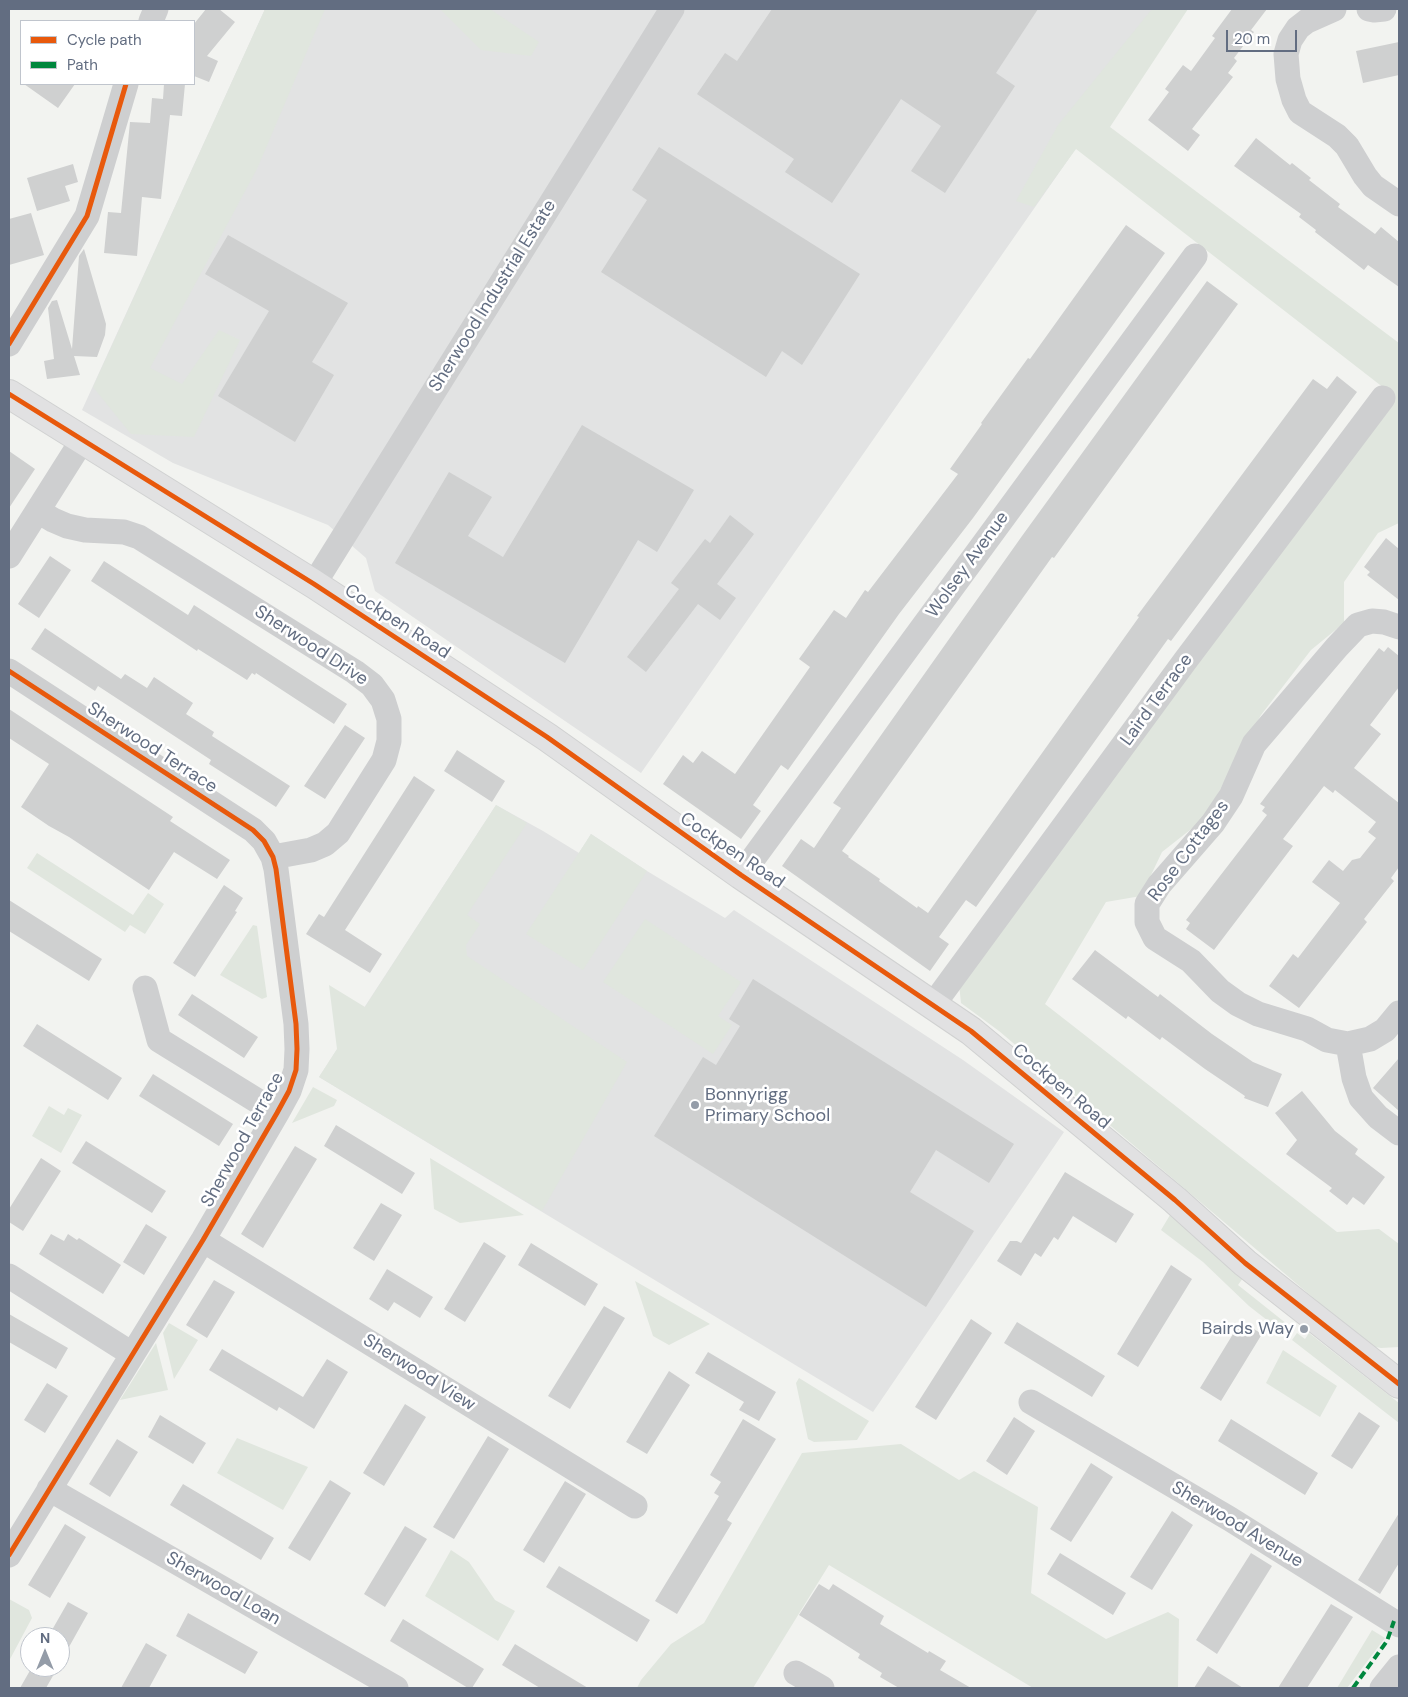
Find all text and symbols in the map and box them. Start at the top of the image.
legend [20,20,195,85]
scale bar [1228,20,1299,52]
text: 20 m [1234,29,1270,49]
text: Cycle path [67,30,142,50]
text: Path [67,55,98,75]
street label: Sherwood Industrial Estate [425,196,561,396]
street label: Wolsey Avenue [922,508,1014,622]
street label: Cockpen Road [340,580,454,664]
street label: Sherwood Drive [250,601,372,691]
street label: Laird Terrace [1116,650,1198,750]
street label: Sherwood Terrace [83,698,221,798]
street label: Rose Cottages [1144,796,1234,906]
street label: Cockpen Road [676,808,788,894]
street label: Cockpen Road [1008,1040,1114,1134]
street label: Sherwood Terrace [197,1069,289,1211]
place label: Bonnyrigg Primary School [705,1084,830,1126]
marker: Bonnyrigg Primary School [689,1099,701,1111]
place label: Bairds Way [1202,1318,1294,1340]
marker: Bairds Way [1298,1323,1310,1335]
street label: Sherwood View [359,1330,479,1416]
street label: Sherwood Avenue [1167,1477,1307,1573]
street label: Sherwood Loan [162,1548,284,1630]
north arrow [20,1627,70,1677]
text: N [40,1629,50,1647]

